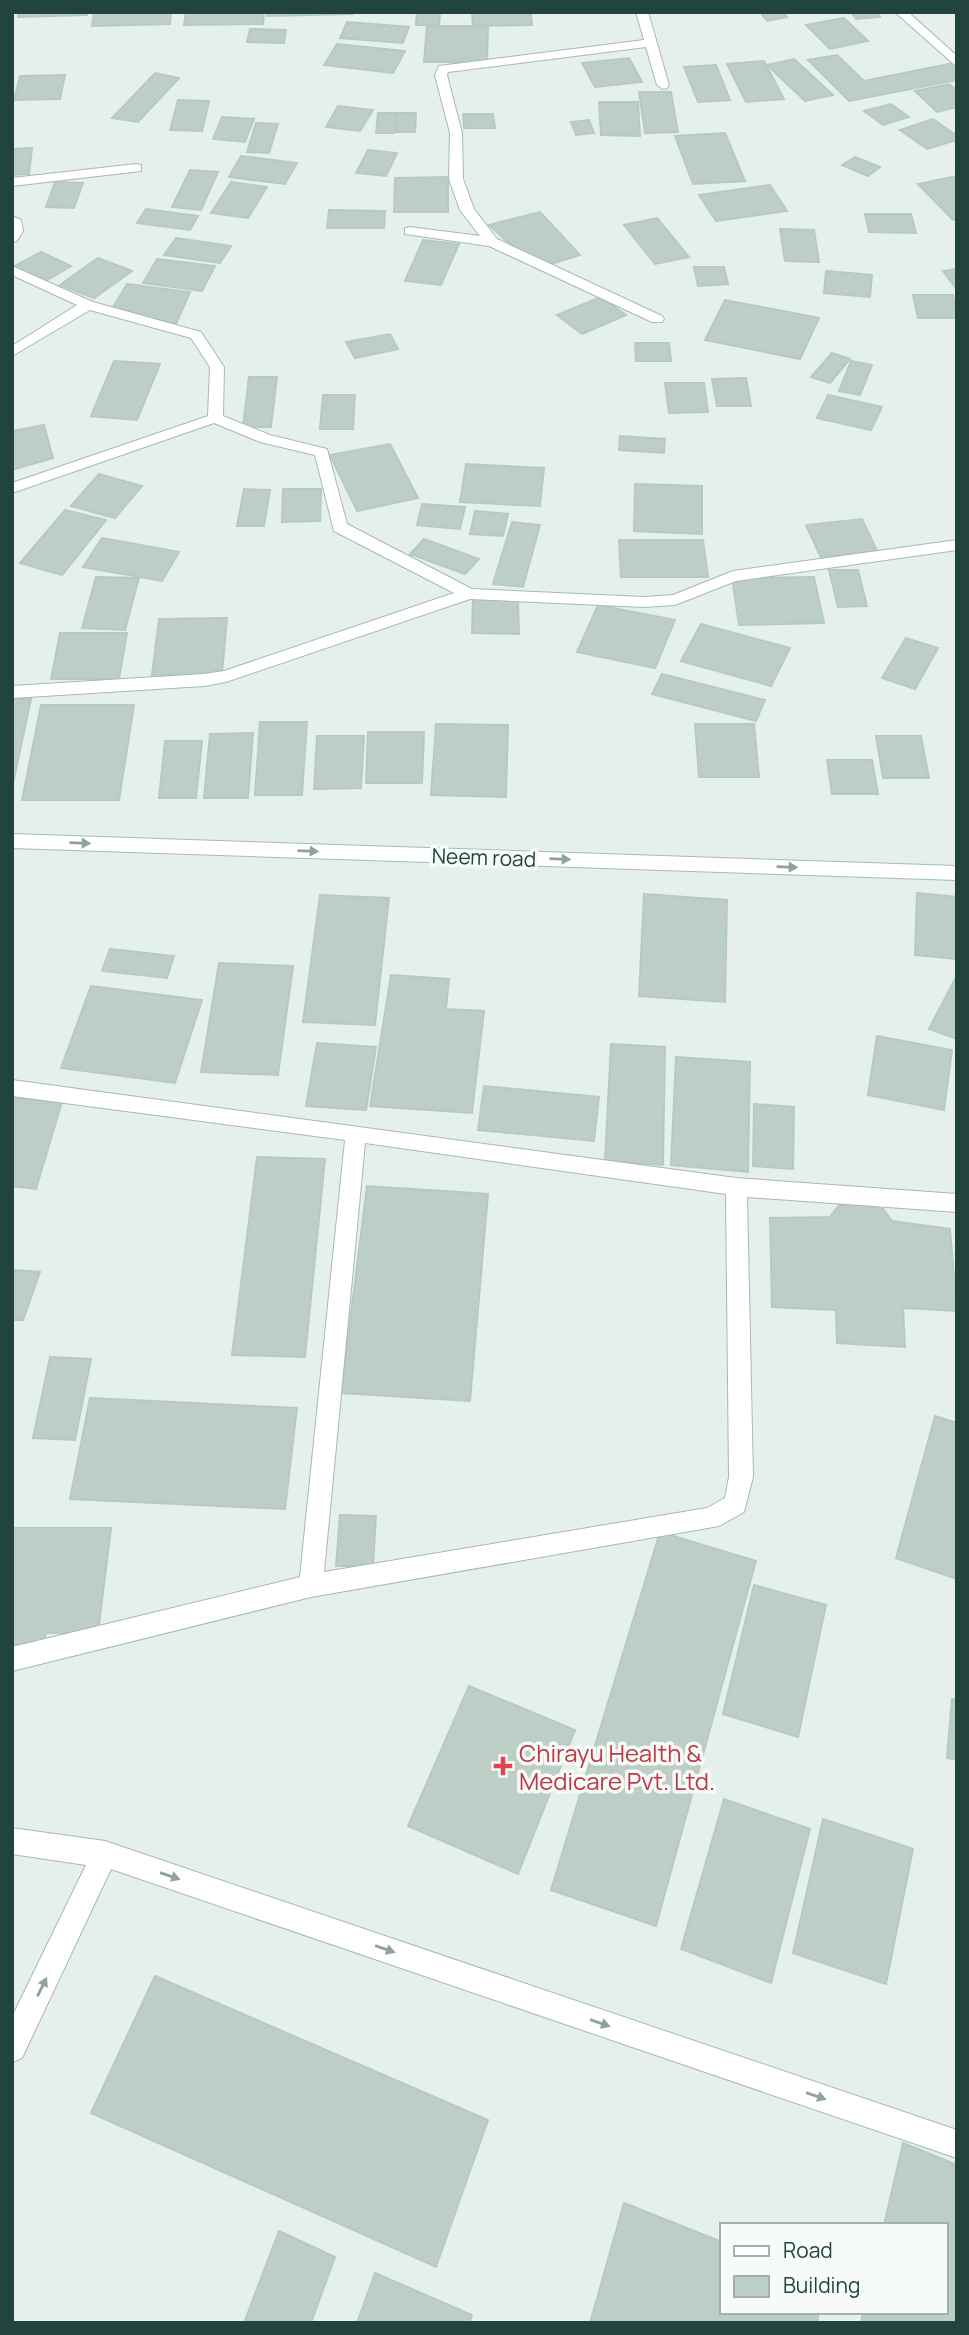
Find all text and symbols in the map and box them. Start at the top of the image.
one-way arrow [70,838,92,849]
street label: Neem road [431,841,537,873]
one-way arrow [297,845,319,856]
one-way arrow [549,854,571,865]
one-way arrow [776,861,798,873]
place label: Chirayu Health & Medicare Pvt. Ltd. [519,1736,715,1797]
marker: Chirayu Health & Medicare Pvt. Ltd. [493,1756,513,1776]
one-way arrow [159,1871,180,1882]
one-way arrow [375,1944,396,1955]
one-way arrow [36,1977,47,1997]
one-way arrow [590,2018,611,2029]
one-way arrow [805,2091,826,2102]
legend [720,2223,948,2314]
text: Road [783,2236,833,2264]
text: Building [783,2271,860,2299]

